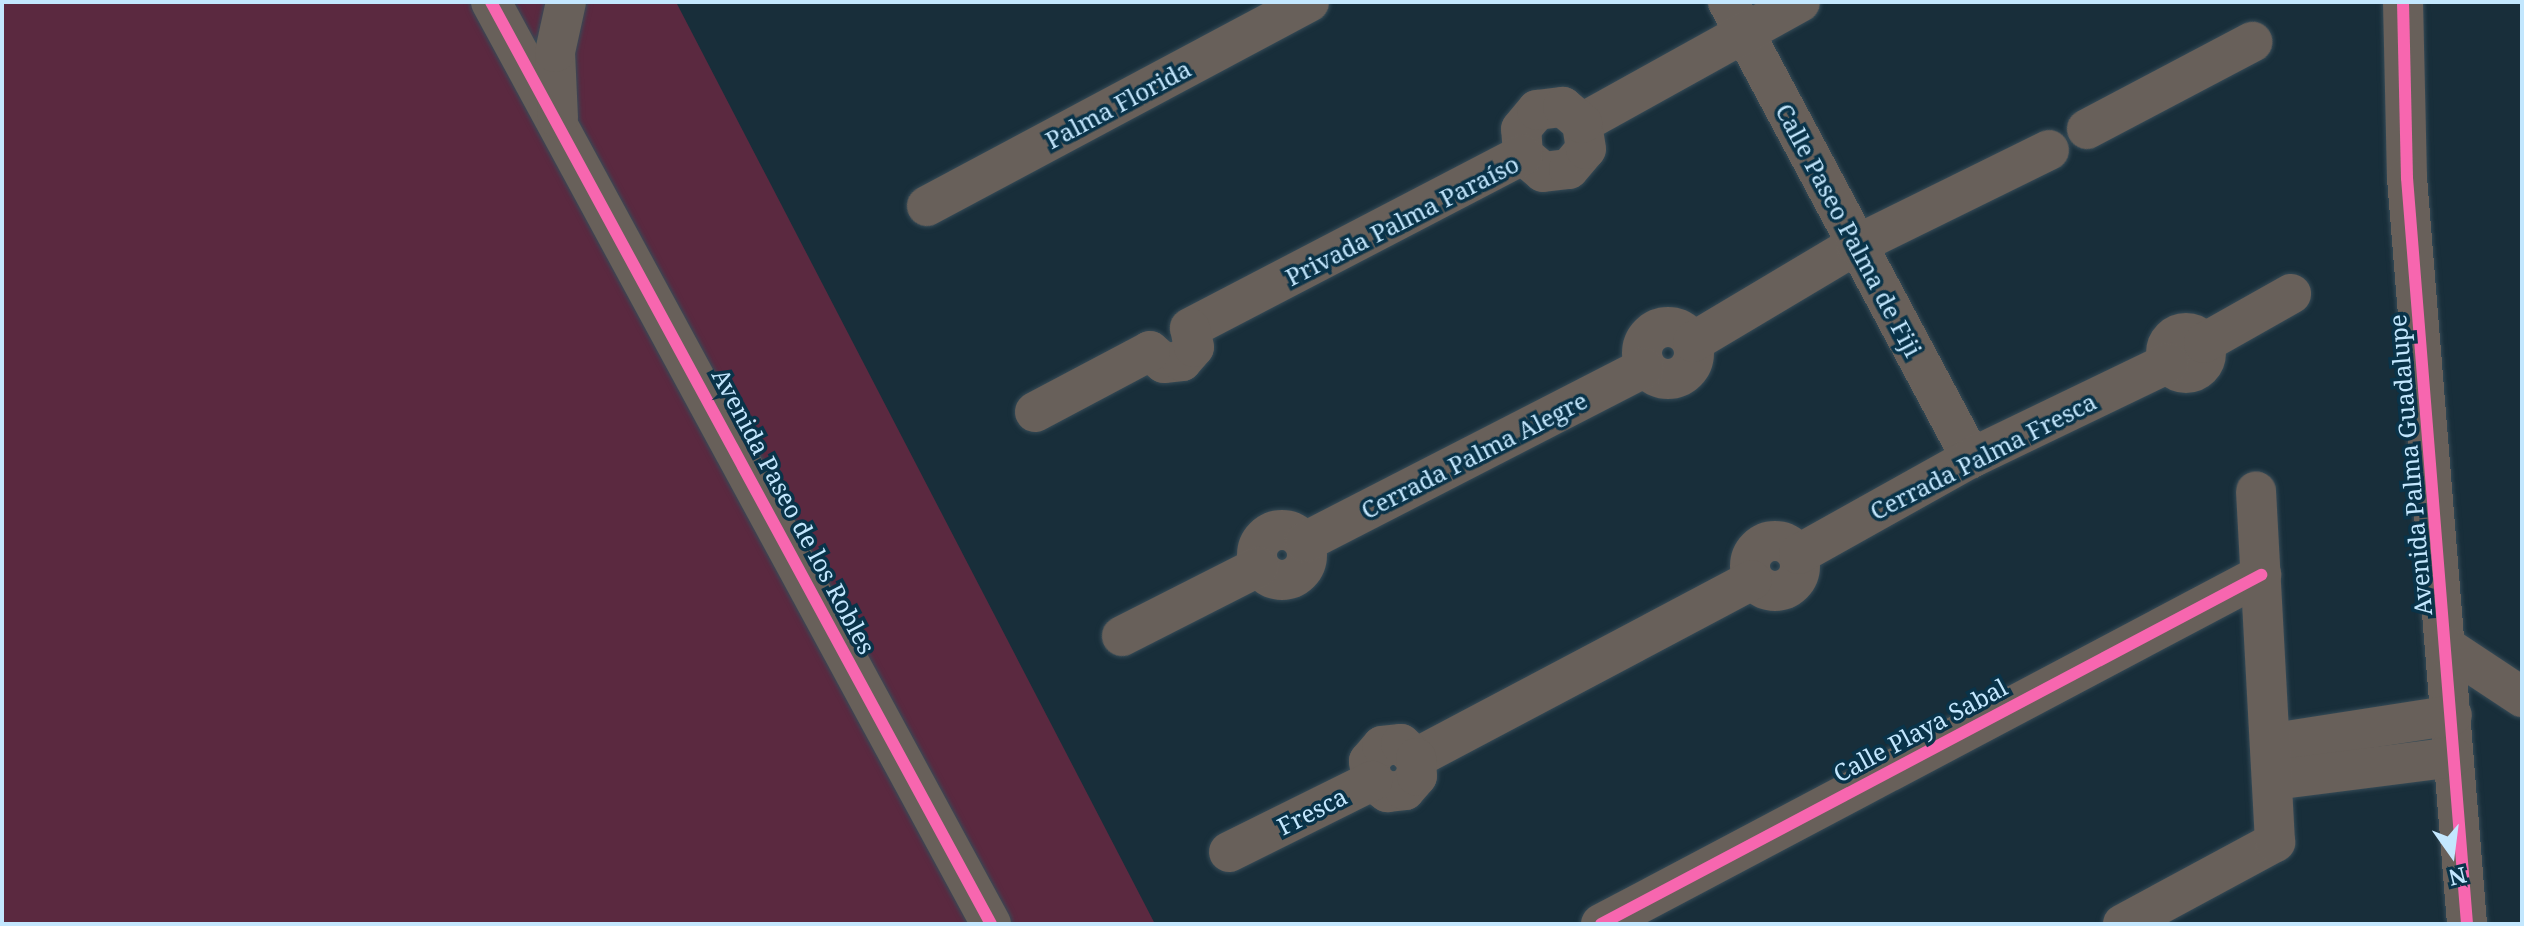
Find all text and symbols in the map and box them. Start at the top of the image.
street label: Palma Florida [1040,54,1196,154]
street label: Calle Paseo Palma de Fiji [1770,99,1928,361]
street label: Privada Palma Paraíso [1281,149,1523,291]
street label: Avenida Palma Guadalupe [2382,313,2438,617]
street label: Avenida Paseo de los Robles [706,363,882,659]
street label: Cerrada Palma Alegre [1356,385,1592,525]
street label: Cerrada Palma Fresca [1865,386,2101,526]
street label: Calle Playa Sabal [1828,672,2012,788]
street label: Fresca [1272,781,1352,841]
north arrow [2412,814,2492,894]
text: N [2446,861,2470,894]

